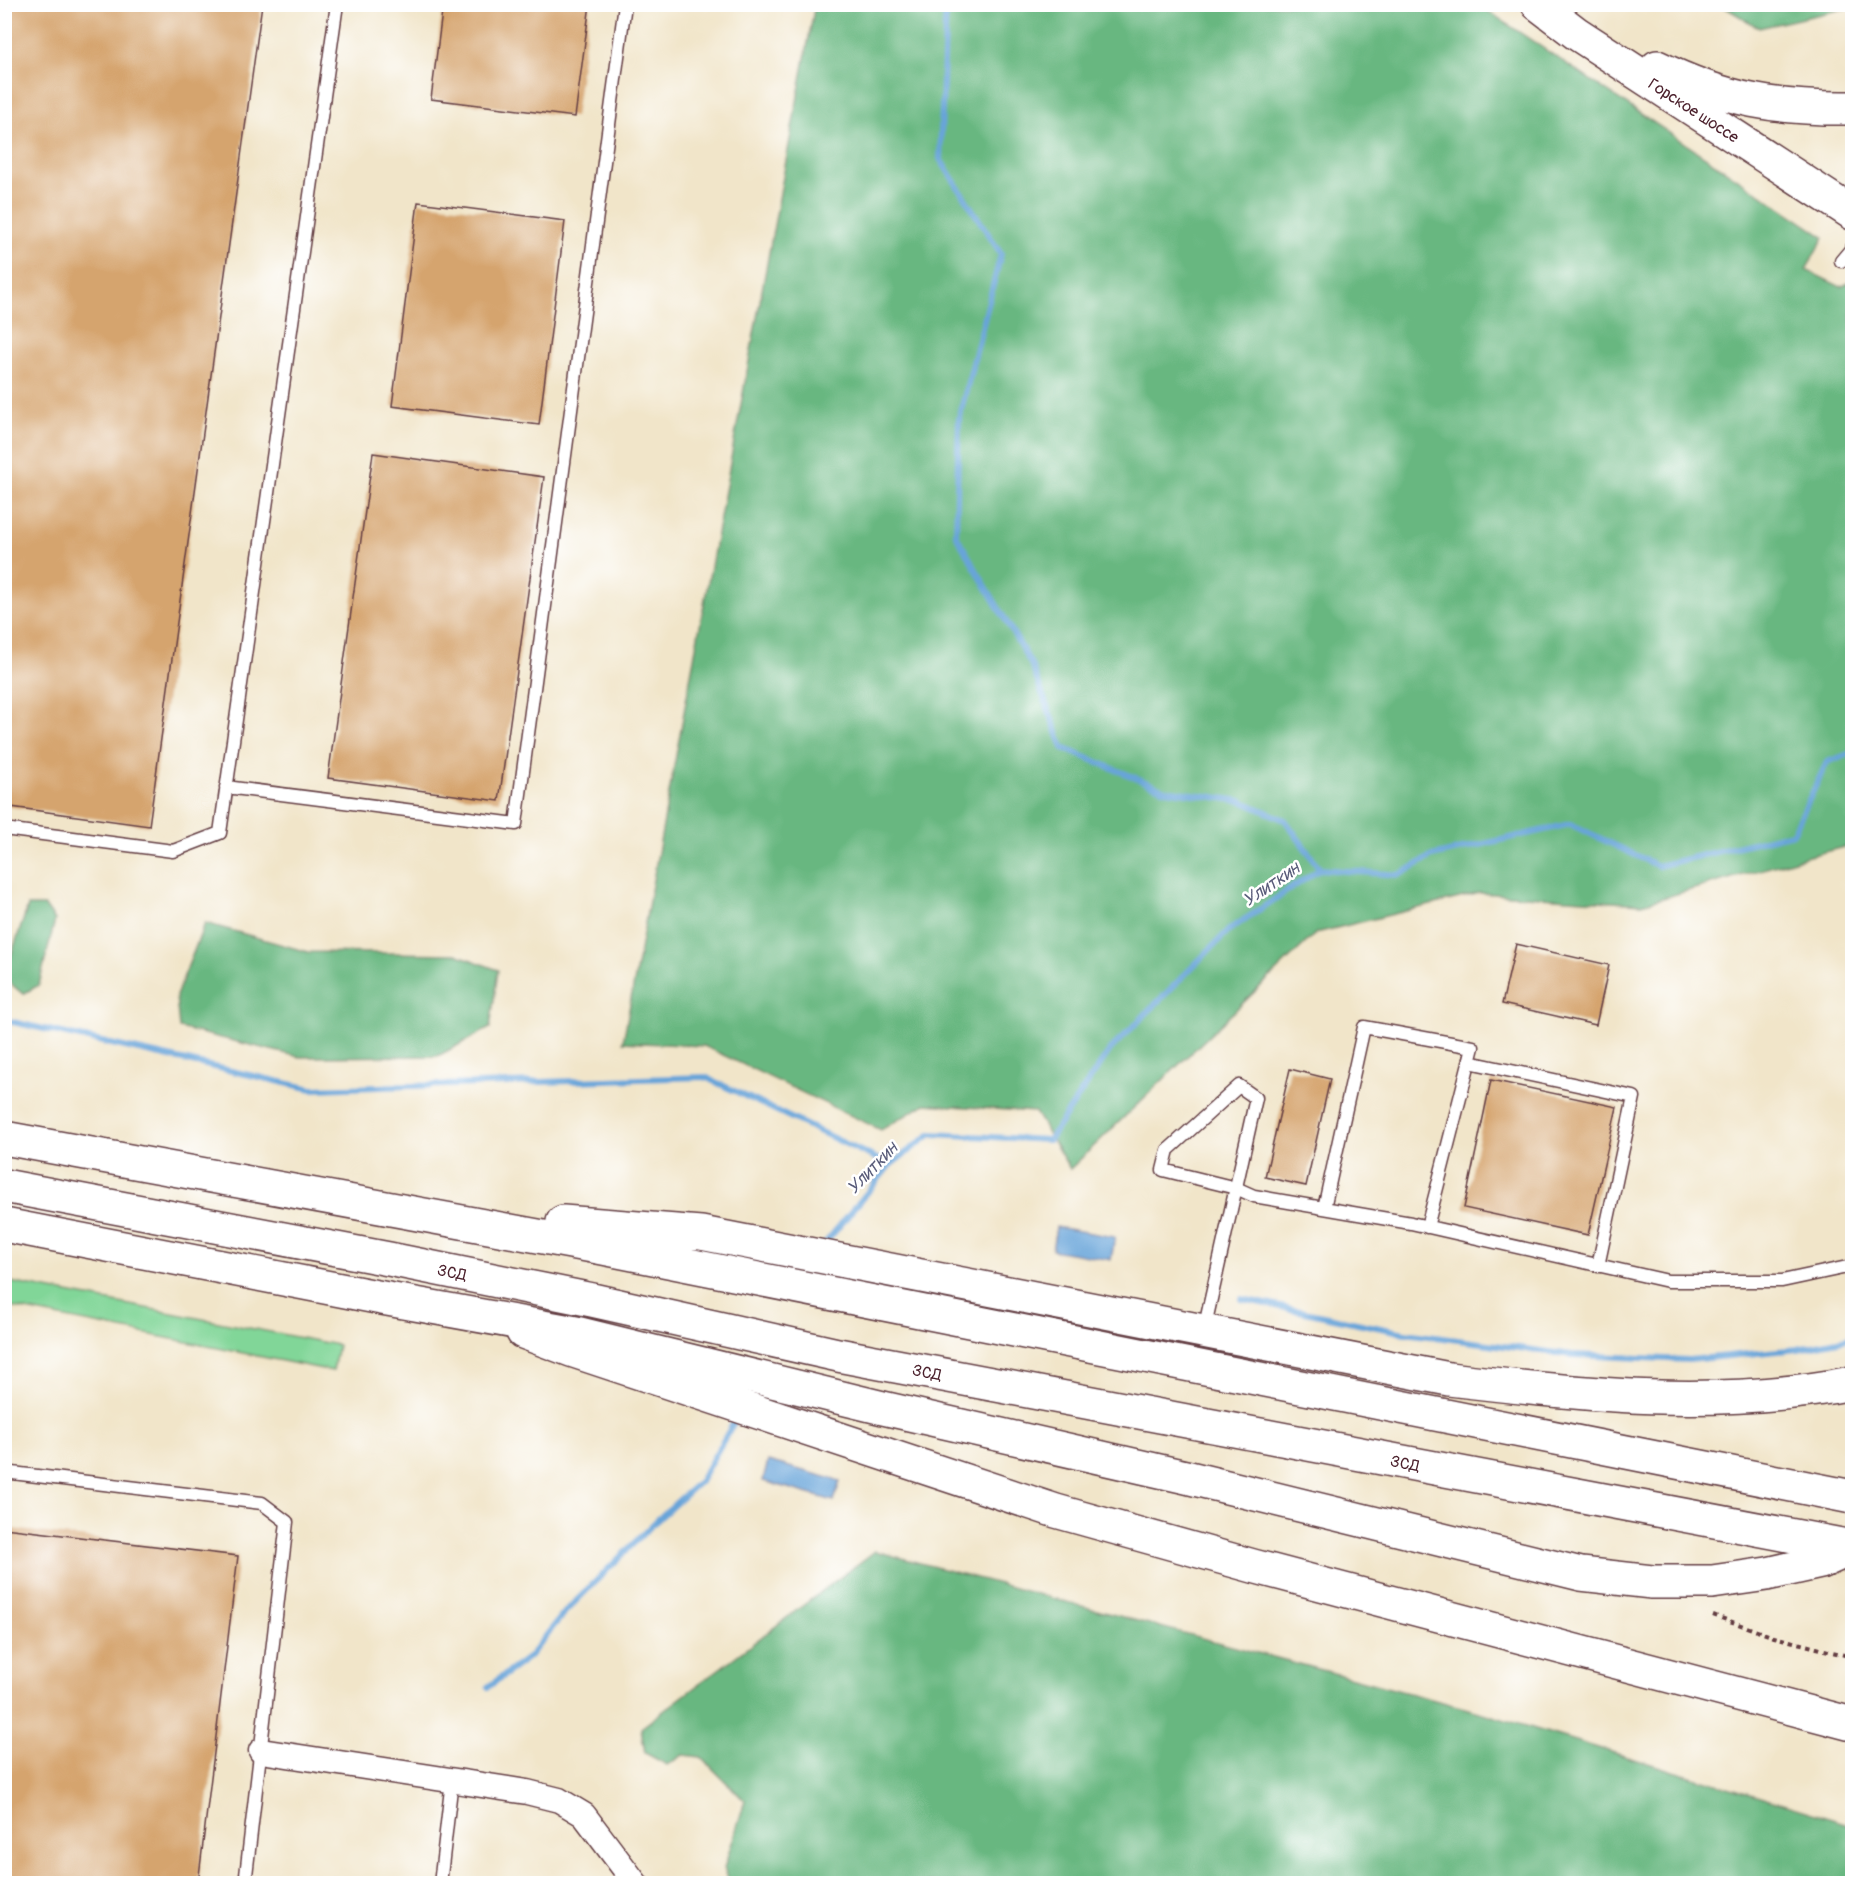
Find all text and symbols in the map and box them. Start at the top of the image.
street label: Горское шоссе [1644,74,1743,148]
water label: Улиткин [1238,856,1306,912]
water label: Улиткин [842,1136,904,1199]
street label: ЗСД [436,1260,468,1286]
street label: ЗСД [911,1360,943,1386]
street label: ЗСД [1389,1451,1421,1477]

